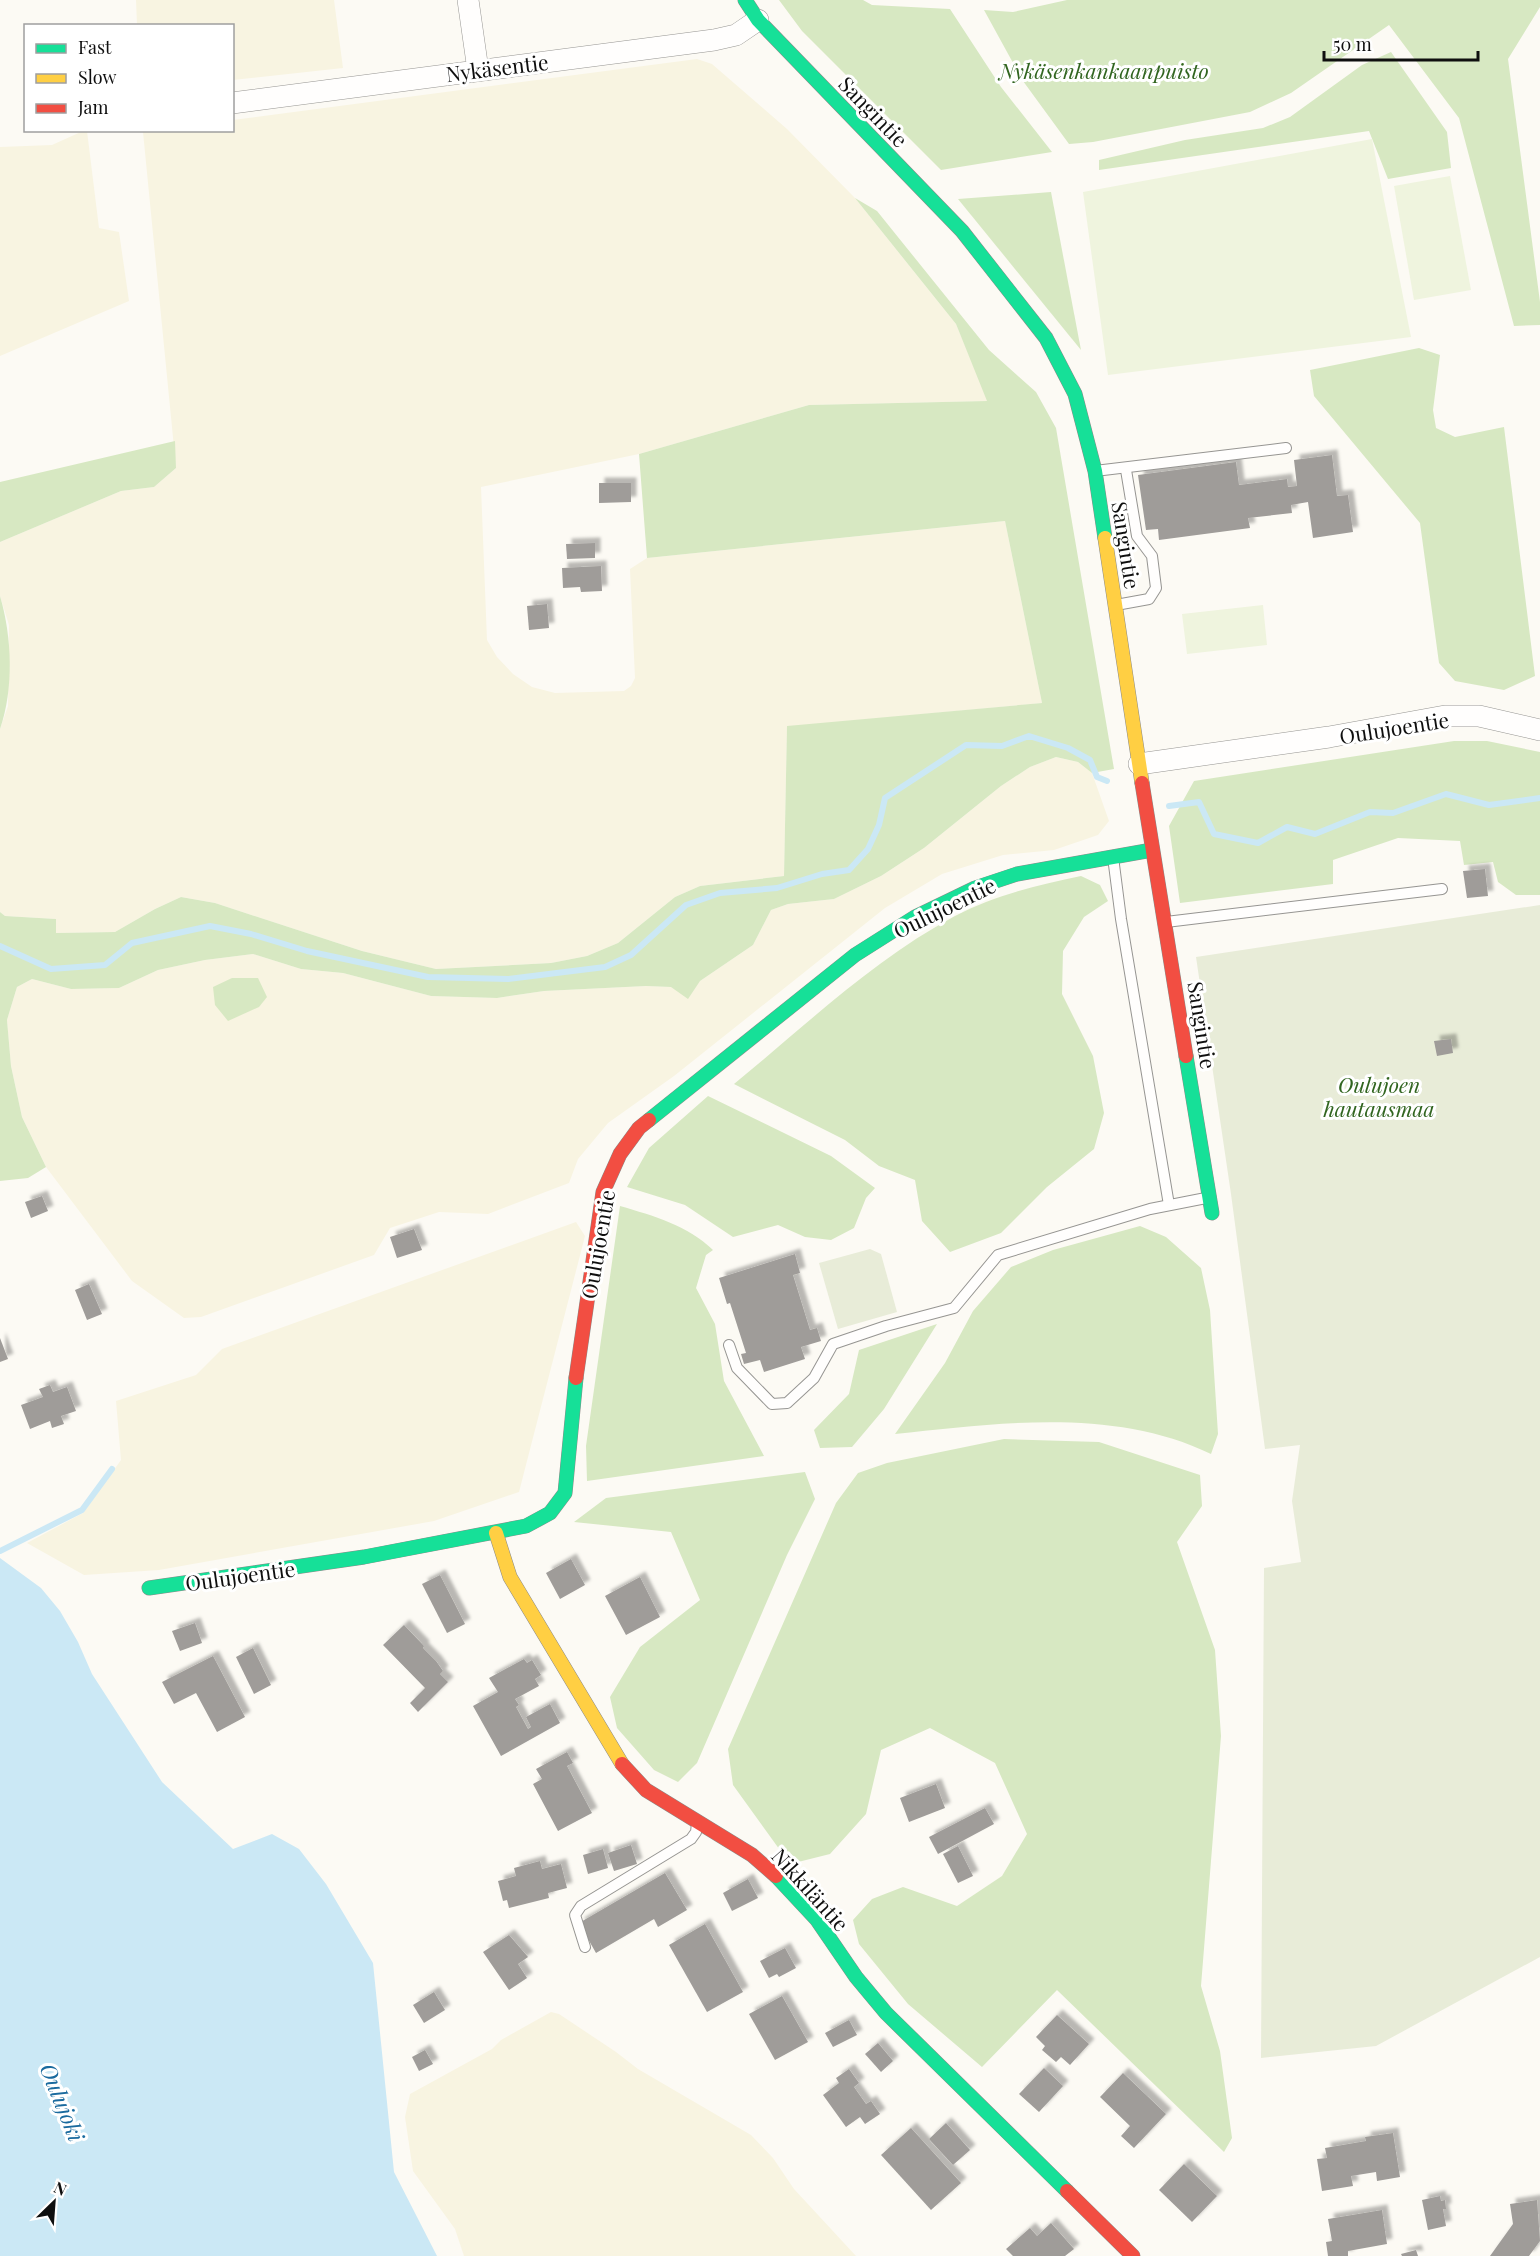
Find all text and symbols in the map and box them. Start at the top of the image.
legend [24,24,234,132]
scale bar [1324,24,1478,62]
text: 50 m [1333,32,1372,56]
text: Fast [78,35,112,59]
street label: Nykäsentie [444,47,550,87]
park label: Nykäsenkankaanpuisto [997,56,1209,84]
text: Slow [78,65,116,89]
street label: Sangintie [833,70,915,152]
text: Jam [77,95,108,119]
street label: Sangintie [1106,499,1148,591]
street label: Oulujoentie [1337,705,1451,749]
street label: Oulujoentie [888,870,1000,944]
street label: Sangintie [1182,979,1224,1071]
park label: Oulujoen hautausmaa [1322,1070,1435,1122]
street label: Oulujoentie [574,1187,620,1301]
street label: Oulujoentie [183,1553,297,1597]
street label: Nikkiläntie [766,1842,856,1936]
water label: Oulujoki [34,2058,92,2146]
north arrow [24,2172,84,2232]
text: N [51,2176,71,2200]

